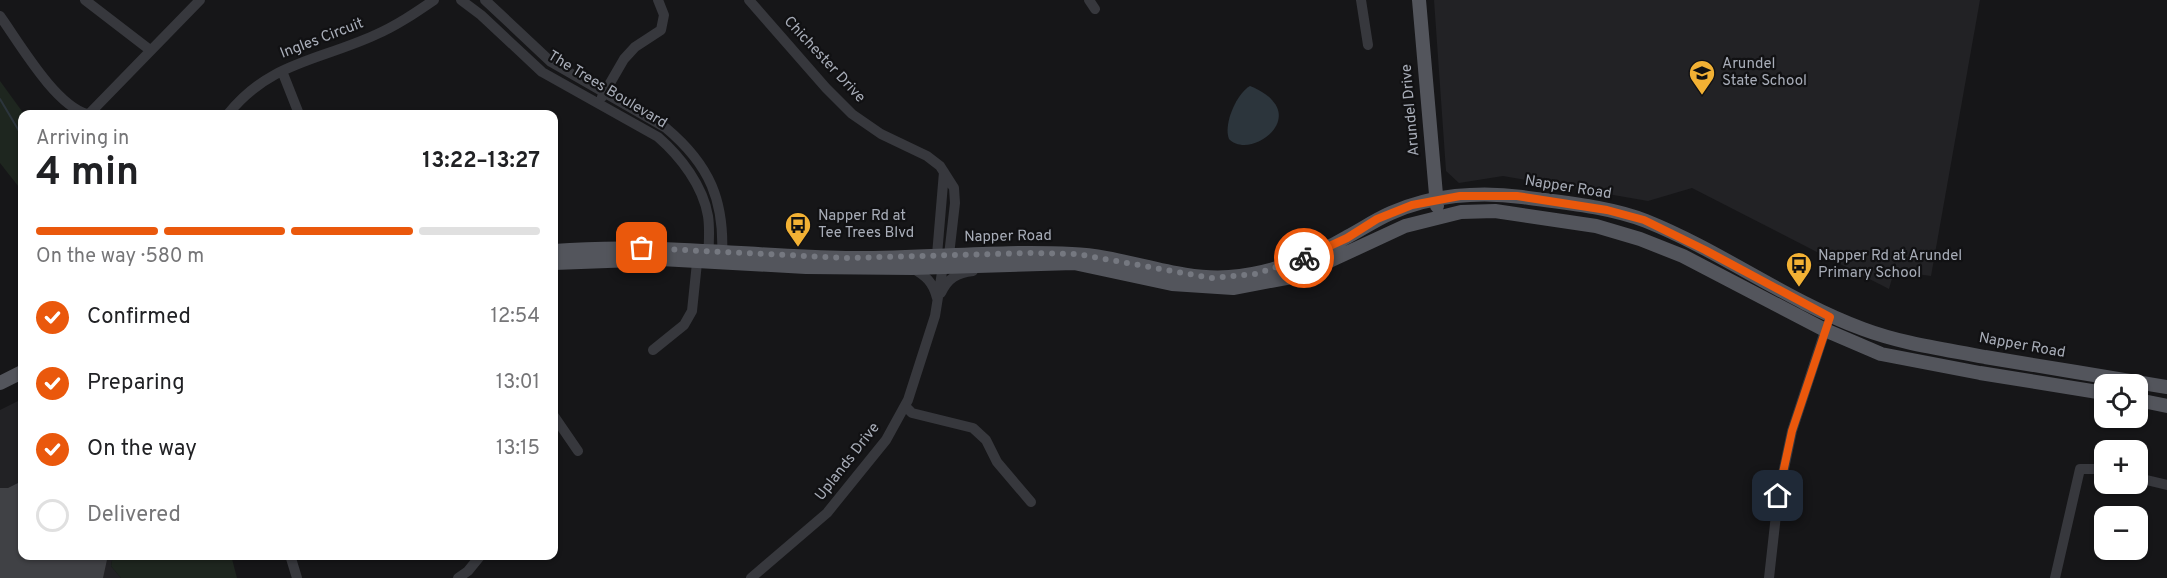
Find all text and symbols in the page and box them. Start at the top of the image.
street label: Chichester Drive [779,13,869,107]
street label: Ingles Circuit [278,14,366,64]
street label: The Trees Boulevard [544,47,670,133]
place label: Arundel State School [1722,55,1807,91]
school or university icon: Arundel State School [1687,58,1717,96]
street label: Arundel Drive [1398,63,1424,157]
text: Arriving in [36,126,129,152]
text: 13:22–13:27 [422,148,540,175]
text: 4 min [36,150,139,199]
street label: Napper Road [1523,172,1613,204]
place label: Napper Rd at Tee Trees Blvd [818,207,914,243]
bus stop icon: Napper Rd at Tee Trees Blvd [783,210,813,248]
pin [616,222,667,273]
street label: Napper Road [964,227,1052,247]
courier [1274,228,1334,288]
icon: bag [625,231,658,264]
icon: bike [1288,242,1321,275]
text: On the way · 580 m [36,244,204,270]
place label: Napper Rd at Arundel Primary School [1818,247,1962,283]
bus stop icon: Napper Rd at Arundel Primary School [1784,250,1814,288]
icon: check [36,301,69,334]
text: Confirmed [87,304,191,331]
text: 12:54 [491,304,540,330]
street label: Napper Road [1977,329,2067,363]
icon: check [36,367,69,400]
text: Preparing [87,370,185,397]
text: 13:01 [496,370,540,396]
map controls [2094,374,2148,560]
button: locate [2094,374,2148,428]
street label: Uplands Drive [812,419,884,505]
icon: check [36,433,69,466]
text: On the way [87,436,197,463]
text: 13:15 [496,436,540,462]
button: + [2094,440,2148,494]
pin [1752,470,1803,521]
icon: home [1761,479,1794,512]
text: Delivered [87,502,181,529]
button: − [2094,506,2148,560]

